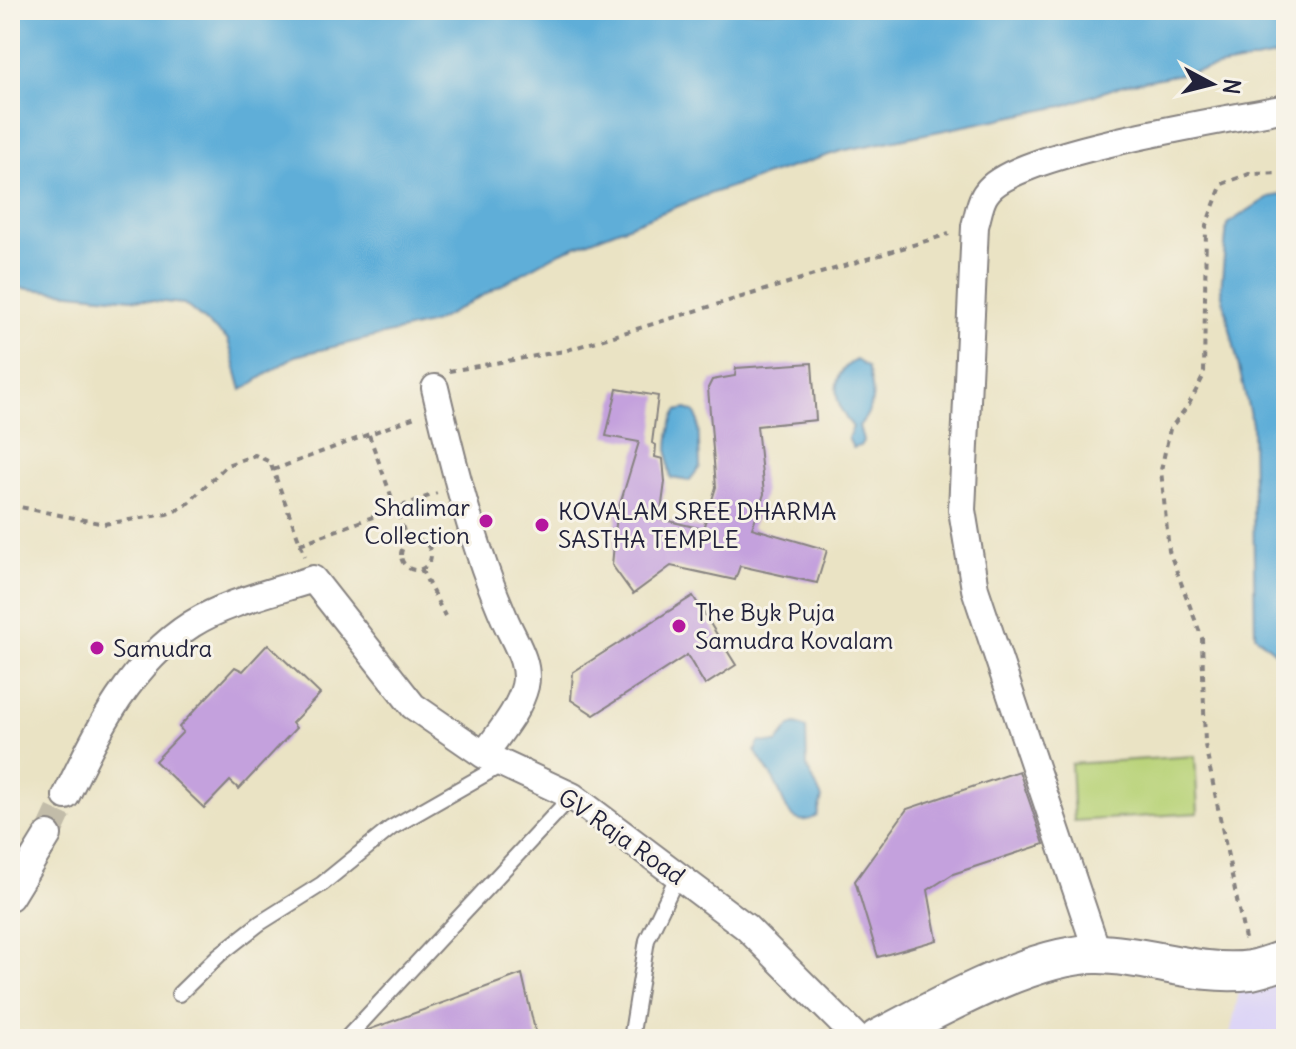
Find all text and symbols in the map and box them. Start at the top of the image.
north arrow [1172,44,1252,124]
text: N [1217,77,1247,96]
place label: Shalimar Collection [364,492,470,550]
place label: KOVALAM SREE DHARMA SASTHA TEMPLE [558,496,836,554]
marker: Shalimar Collection [477,512,495,530]
marker: KOVALAM SREE DHARMA SASTHA TEMPLE [533,516,551,534]
place label: The Byk Puja Samudra Kovalam [695,597,893,655]
marker: The Byk Puja Samudra Kovalam [670,617,688,635]
place label: Samudra [113,633,212,663]
marker: Samudra [88,639,106,657]
street label: GV Raja Road [553,781,691,891]

